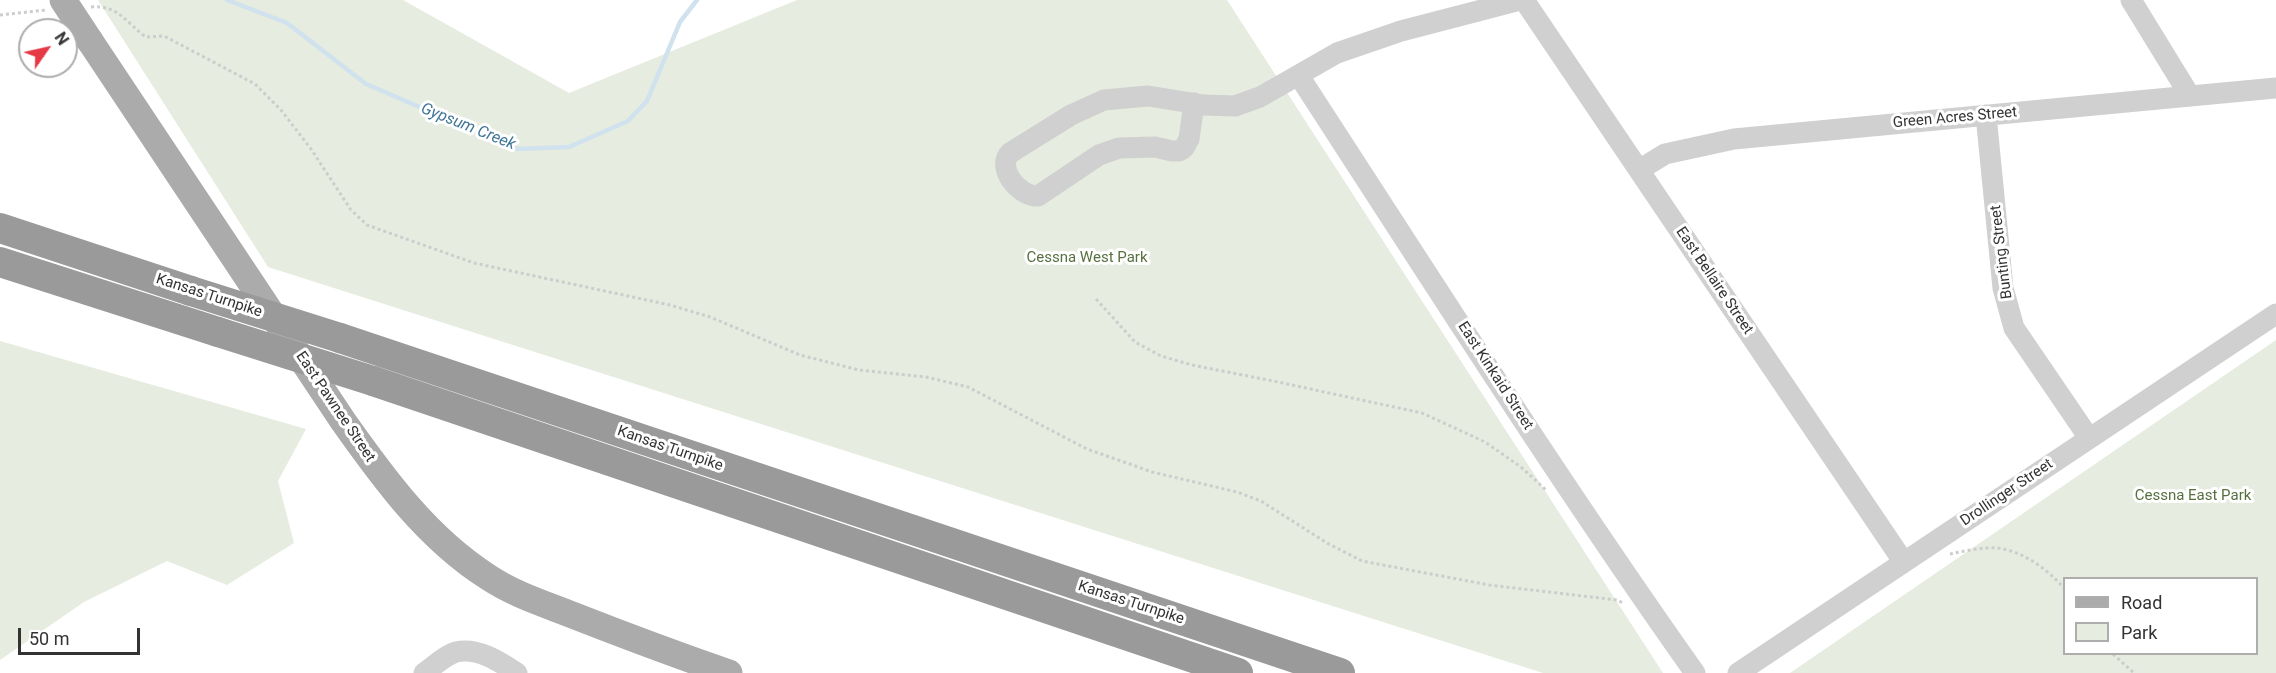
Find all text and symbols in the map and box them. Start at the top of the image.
north arrow [18,18,78,78]
text: N [51,29,73,49]
water label: Gypsum Creek [418,99,518,155]
street label: Green Acres Street [1892,104,2018,132]
street label: Bunting Street [1987,204,2017,300]
street label: East Bellaire Street [1671,224,1757,338]
park label: Cessna West Park [1027,249,1147,267]
street label: Kansas Turnpike [154,270,264,322]
street label: East Kinkaid Street [1453,318,1537,434]
street label: East Pawnee Street [291,348,379,466]
street label: Kansas Turnpike [615,422,725,476]
street label: Drollinger Street [1957,456,2057,530]
park label: Cessna East Park [2135,487,2251,505]
street label: Kansas Turnpike [1076,577,1186,629]
legend [2063,577,2258,655]
text: Road [2121,592,2162,613]
scale bar [21,616,142,654]
text: Park [2121,622,2157,643]
text: 50 m [29,628,69,649]

